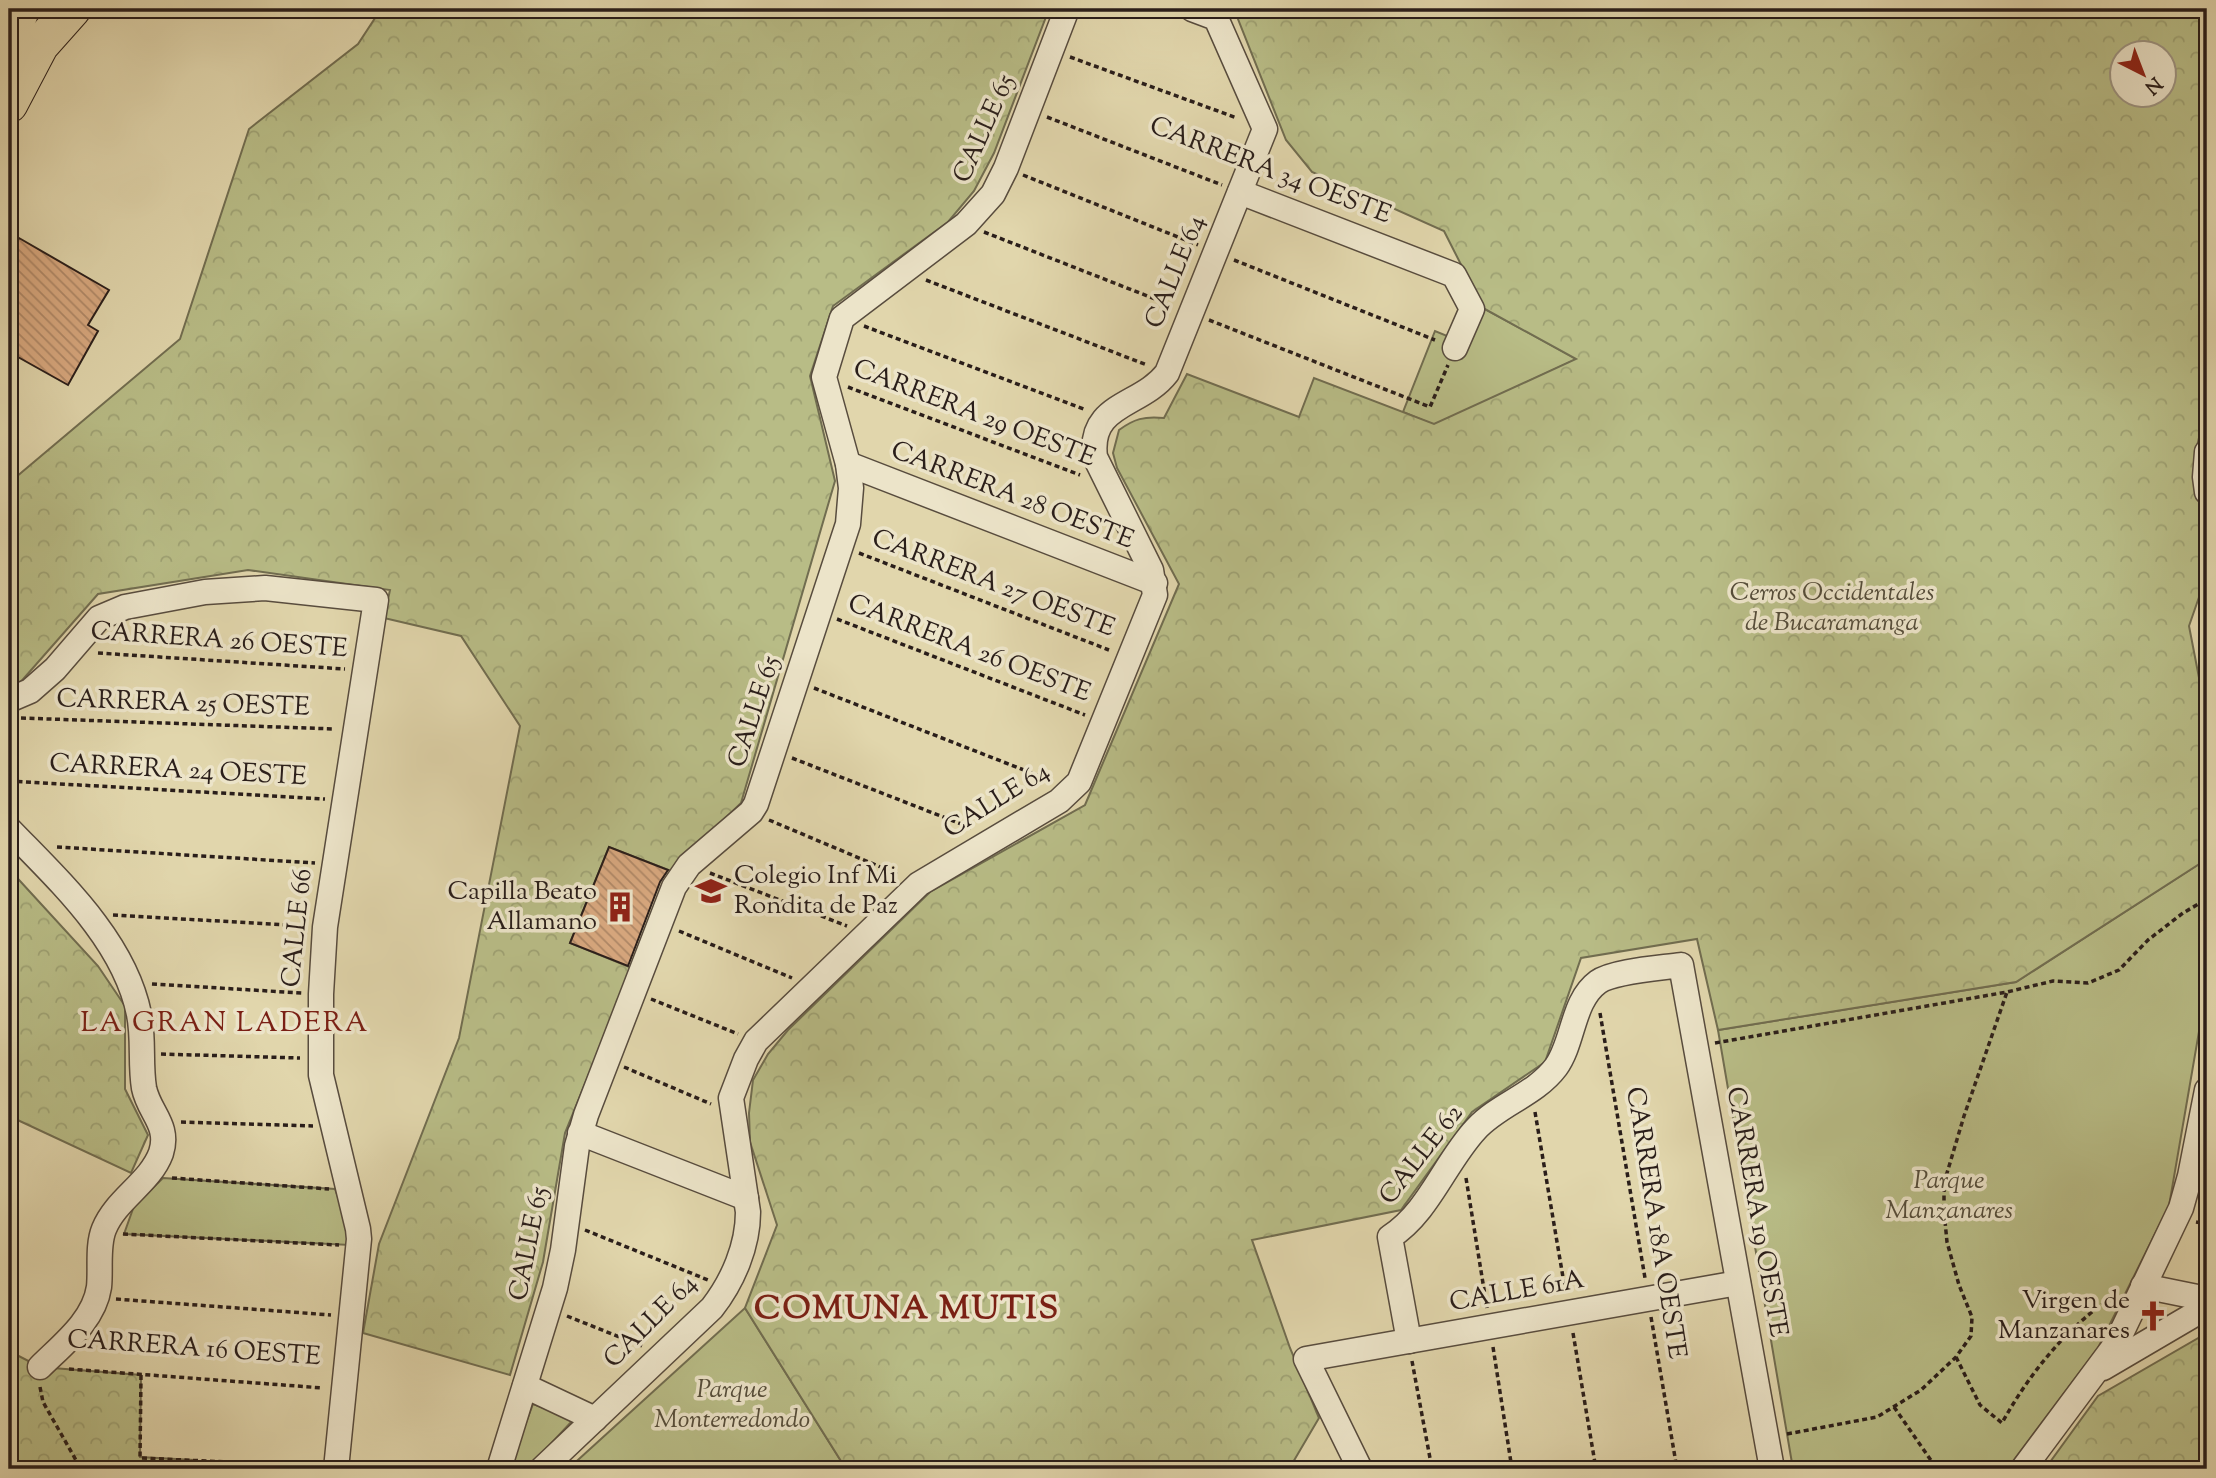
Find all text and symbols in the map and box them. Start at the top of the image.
north arrow [2108,38,2178,108]
street label: CALLE 65 [945,69,1025,189]
text: N [2138,70,2167,100]
street label: CARRERA 34 OESTE [1144,108,1396,234]
street label: CALLE 64 [1137,210,1215,334]
street label: CARRERA 29 OESTE [847,351,1101,477]
street label: CARRERA 28 OESTE [885,433,1139,559]
street label: CARRERA 27 OESTE [866,521,1120,647]
park label: Cerros Occidentales de Bucaramanga [1730,575,1934,642]
street label: CARRERA 26 OESTE [842,586,1096,712]
street label: CARRERA 26 OESTE [89,614,349,668]
street label: CALLE 65 [720,651,790,773]
street label: CARRERA 25 OESTE [56,681,310,727]
street label: CARRERA 24 OESTE [48,746,308,796]
street label: CALLE 64 [937,754,1057,848]
place label: Colegio Inf Mi Rondita de Paz [734,858,898,925]
street label: CALLE 66 [273,867,323,989]
place label: Capilla Beato Allamano [447,874,597,941]
school or university icon: Colegio Inf Mi Rondita de Paz [694,874,728,908]
building icon: Capilla Beato Allamano [603,890,637,924]
district label: LA GRAN LADERA [80,1004,370,1044]
street label: CARRERA 18A OESTE [1615,1084,1695,1362]
street label: CARRERA 19 OESTE [1716,1084,1796,1340]
street label: CALLE 62 [1371,1097,1473,1213]
park label: Parque Manzanares [1885,1163,2013,1230]
street label: CALLE 65 [501,1184,559,1304]
street label: CALLE 61A [1447,1262,1587,1322]
street label: CALLE 64 [596,1267,706,1377]
place label: Virgen de Manzanares [1998,1283,2130,1350]
district label: COMUNA MUTIS [754,1286,1060,1334]
church icon: Virgen de Manzanares [2136,1299,2170,1333]
street label: CARRERA 16 OESTE [66,1322,322,1376]
park label: Parque Monterredondo [654,1372,810,1439]

